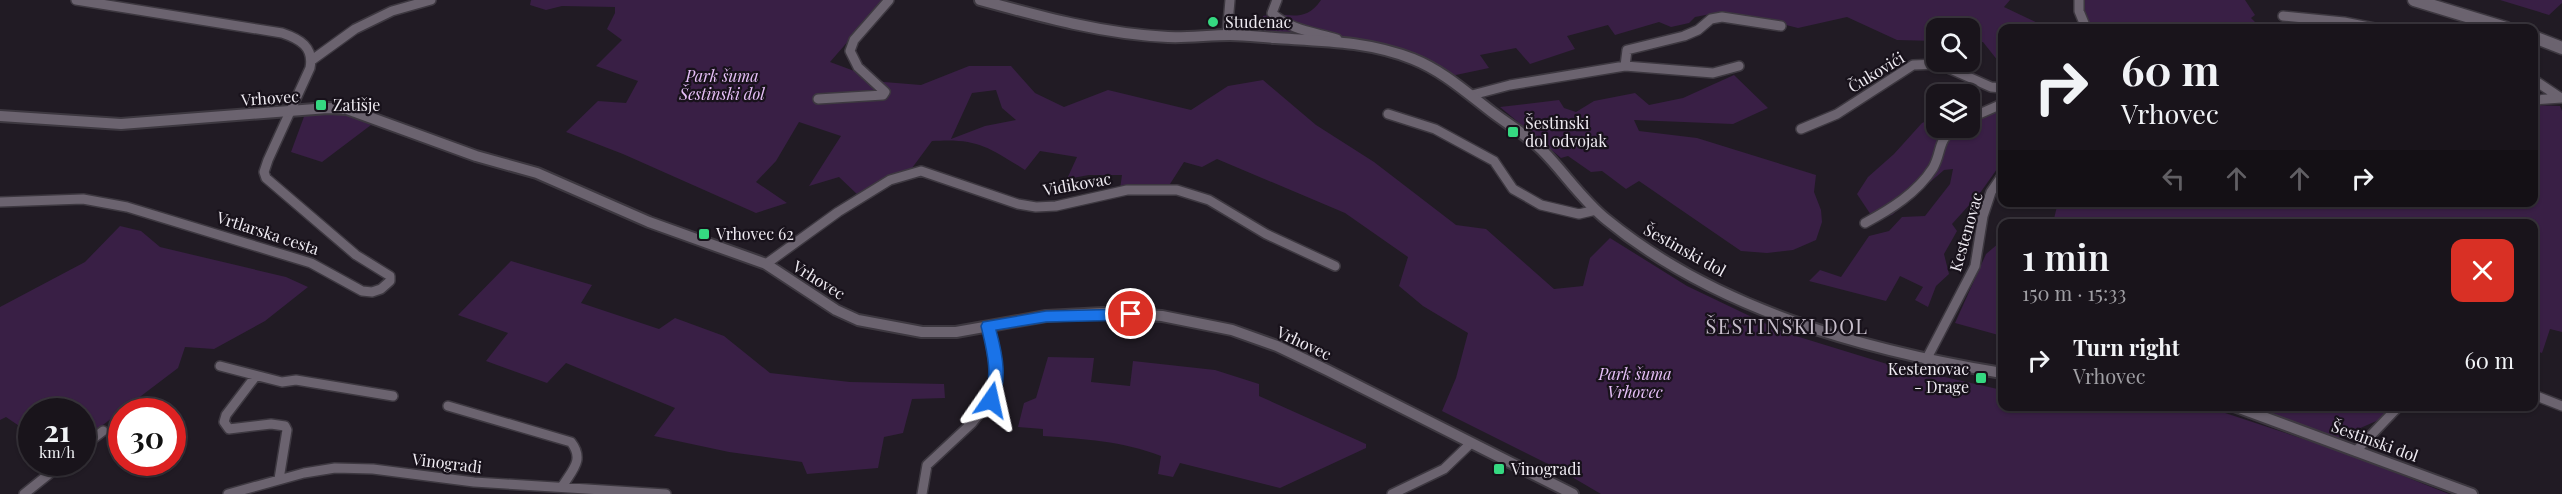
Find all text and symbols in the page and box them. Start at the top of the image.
place label: Studenac [1225,11,1292,32]
marker: Studenac [1206,15,1220,29]
map controls [1926,18,1980,138]
button: search [1926,18,1980,72]
text: 60 m [2121,41,2219,97]
street label: Čukovići [1844,46,1908,97]
icon: right [2022,48,2100,126]
park label: Park šuma Šestinski dol [678,65,765,104]
button: layers [1926,84,1980,138]
street label: Vrhovec [239,85,300,110]
place label: Zatišje [333,94,380,115]
text: Vrhovec [2121,95,2219,131]
marker: Zatišje [314,98,328,112]
place label: Šestinski dol odvojak [1525,112,1607,151]
marker: Šestinski dol odvojak [1506,125,1520,139]
icon: left [2157,162,2190,195]
icon: ahead [2220,162,2253,195]
icon: ahead [2283,162,2316,195]
icon: right [2346,162,2379,195]
street label: Vidikovac [1040,167,1113,200]
street label: Kestenovac [1944,190,1987,274]
street label: Vrtlarska cesta [213,206,322,259]
street label: Šestinski dol [1640,218,1730,281]
place label: Vrhovec 62 [715,223,794,244]
marker: Vrhovec 62 [697,227,711,241]
text: 1 min [2022,232,2110,280]
button: close [2451,239,2514,302]
street label: Vrhovec [788,255,850,304]
text: 150 m · 15:33 [2022,279,2126,306]
pin [1105,288,1156,339]
icon: arrive [1114,297,1147,330]
district label: ŠESTINSKI DOL [1705,312,1869,339]
street label: Vrhovec [1273,320,1335,364]
text: Turn right [2073,332,2179,362]
icon: right [2022,344,2055,377]
text: 60 m [2464,345,2514,375]
place label: Kestenovac - Drage [1888,358,1969,397]
text: Vrhovec [2073,362,2146,389]
park label: Park šuma Vrhovec [1597,363,1672,402]
position arrow [959,368,1023,432]
marker: Kestenovac - Drage [1974,371,1988,385]
speed limit sign: 30 [108,398,186,476]
text: 21 [43,410,71,450]
street label: Šestinski dol [2329,415,2422,466]
text: km/h [39,442,75,462]
street label: Vinogradi [410,448,483,477]
place label: Vinogradi [1510,458,1581,479]
marker: Vinogradi [1492,462,1506,476]

